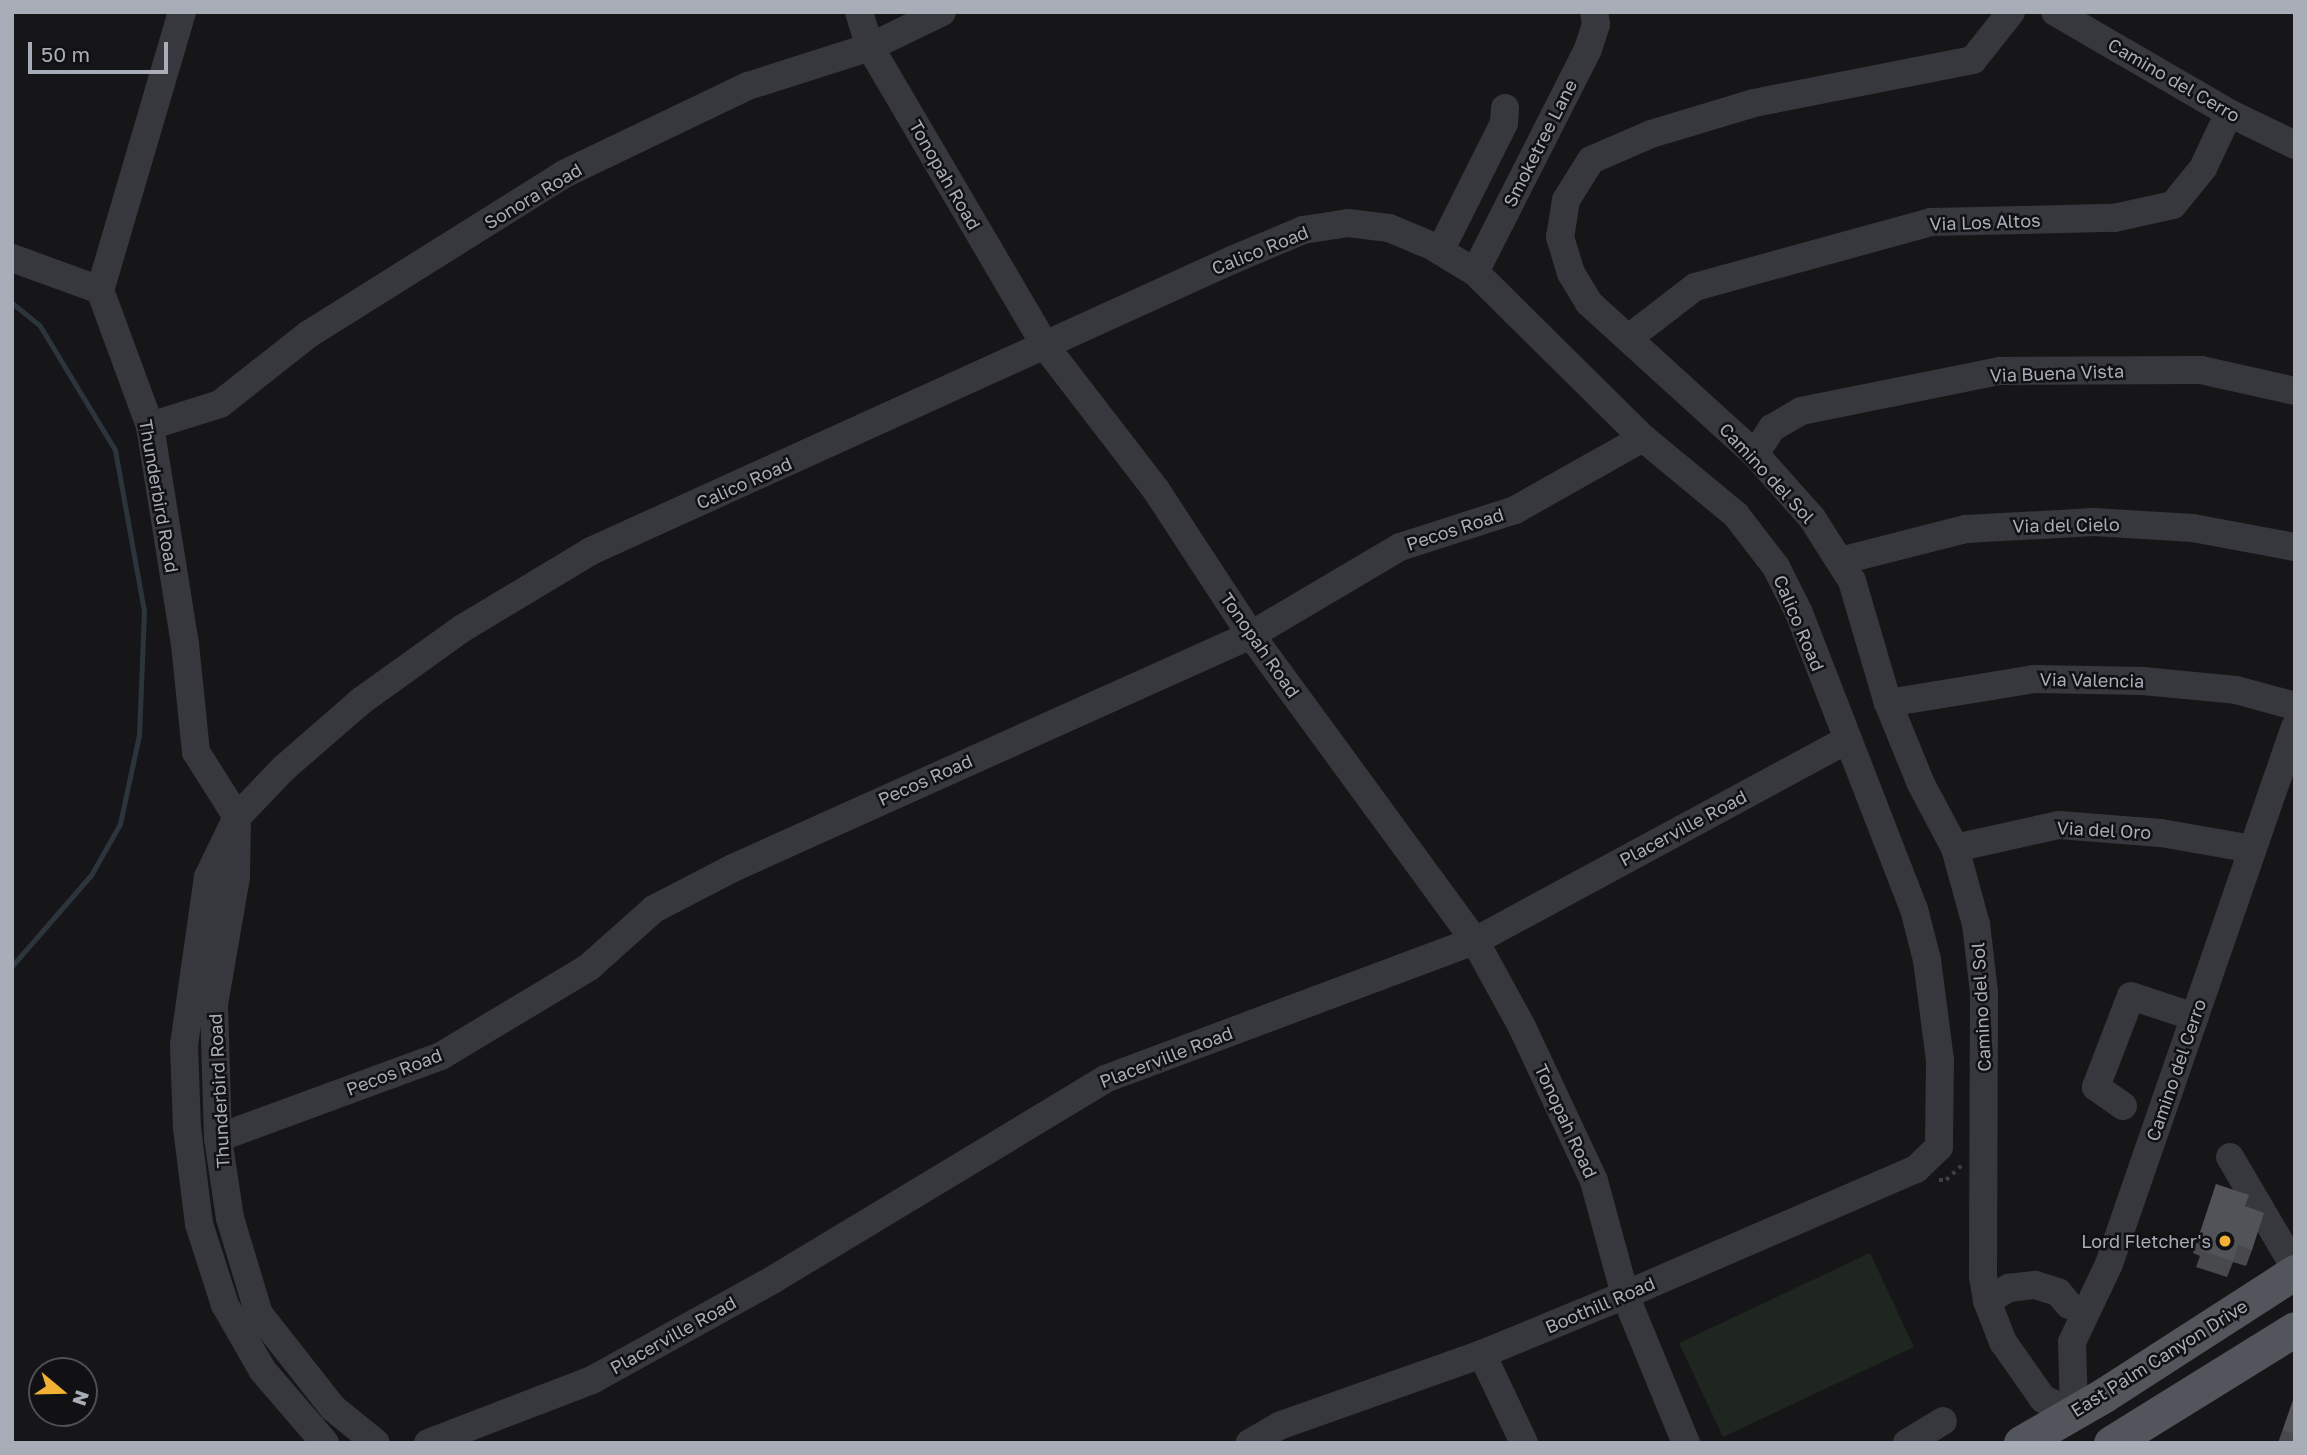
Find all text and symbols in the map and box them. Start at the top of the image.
scale bar [32,28,172,72]
street label: Camino del Cerro [2104,33,2244,127]
text: 50 m [41,41,90,67]
street label: Smoketree Lane [1499,76,1581,210]
street label: Tonopah Road [905,116,985,234]
street label: Sonora Road [480,158,586,234]
street label: Via Los Altos [1929,209,2041,235]
street label: Calico Road [1209,221,1311,279]
street label: Via Buena Vista [1989,360,2125,386]
street label: Thunderbird Road [135,418,183,574]
street label: Camino del Sol [1715,418,1819,528]
street label: Calico Road [693,452,795,514]
street label: Pecos Road [1404,503,1506,555]
street label: Via del Cielo [2012,513,2120,537]
street label: Calico Road [1769,572,1829,674]
street label: Tonopah Road [1216,588,1304,702]
street label: Via Valencia [2040,668,2144,692]
street label: Pecos Road [875,750,975,810]
street label: Placerville Road [1616,785,1750,871]
street label: Via del Oro [2056,817,2152,843]
street label: Camino del Sol [1967,942,1995,1072]
street label: Camino del Cerro [2142,996,2210,1144]
street label: Thunderbird Road [204,1013,234,1169]
street label: Placerville Road [1096,1022,1236,1092]
street label: Pecos Road [343,1044,445,1100]
street label: Tonopah Road [1530,1061,1602,1181]
place label: Lord Fletcher's [2081,1230,2211,1252]
marker: Lord Fletcher's [2217,1233,2233,1249]
street label: Boothill Road [1542,1272,1658,1338]
street label: Placerville Road [606,1291,740,1379]
street label: East Palm Canyon Drive [2067,1295,2251,1421]
north arrow [28,1357,98,1427]
text: N [68,1388,95,1409]

